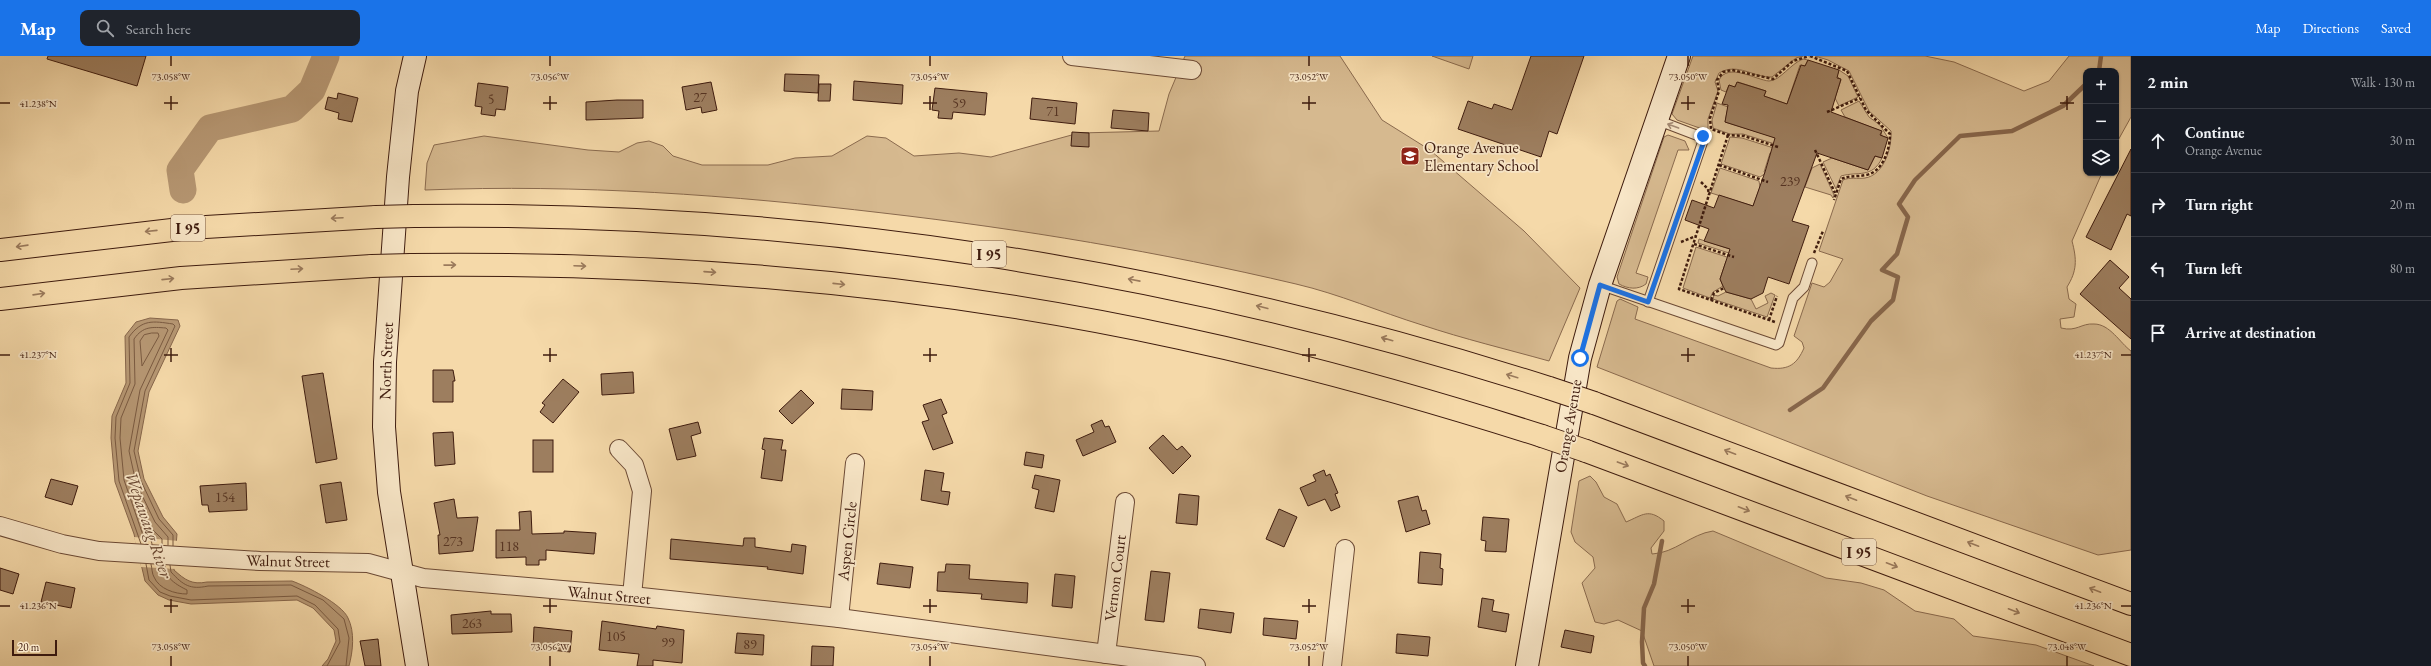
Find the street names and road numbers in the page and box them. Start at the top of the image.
road number: I 95 [171,215,205,241]
road number: I 95 [972,241,1006,267]
street label: North Street [374,322,398,400]
street label: Orange Avenue [1549,378,1587,474]
street label: Aspen Circle [832,500,862,583]
street label: Vernon Court [1099,534,1131,622]
road number: I 95 [1842,539,1876,565]
street label: Walnut Street [246,550,330,572]
street label: Walnut Street [566,581,652,609]

